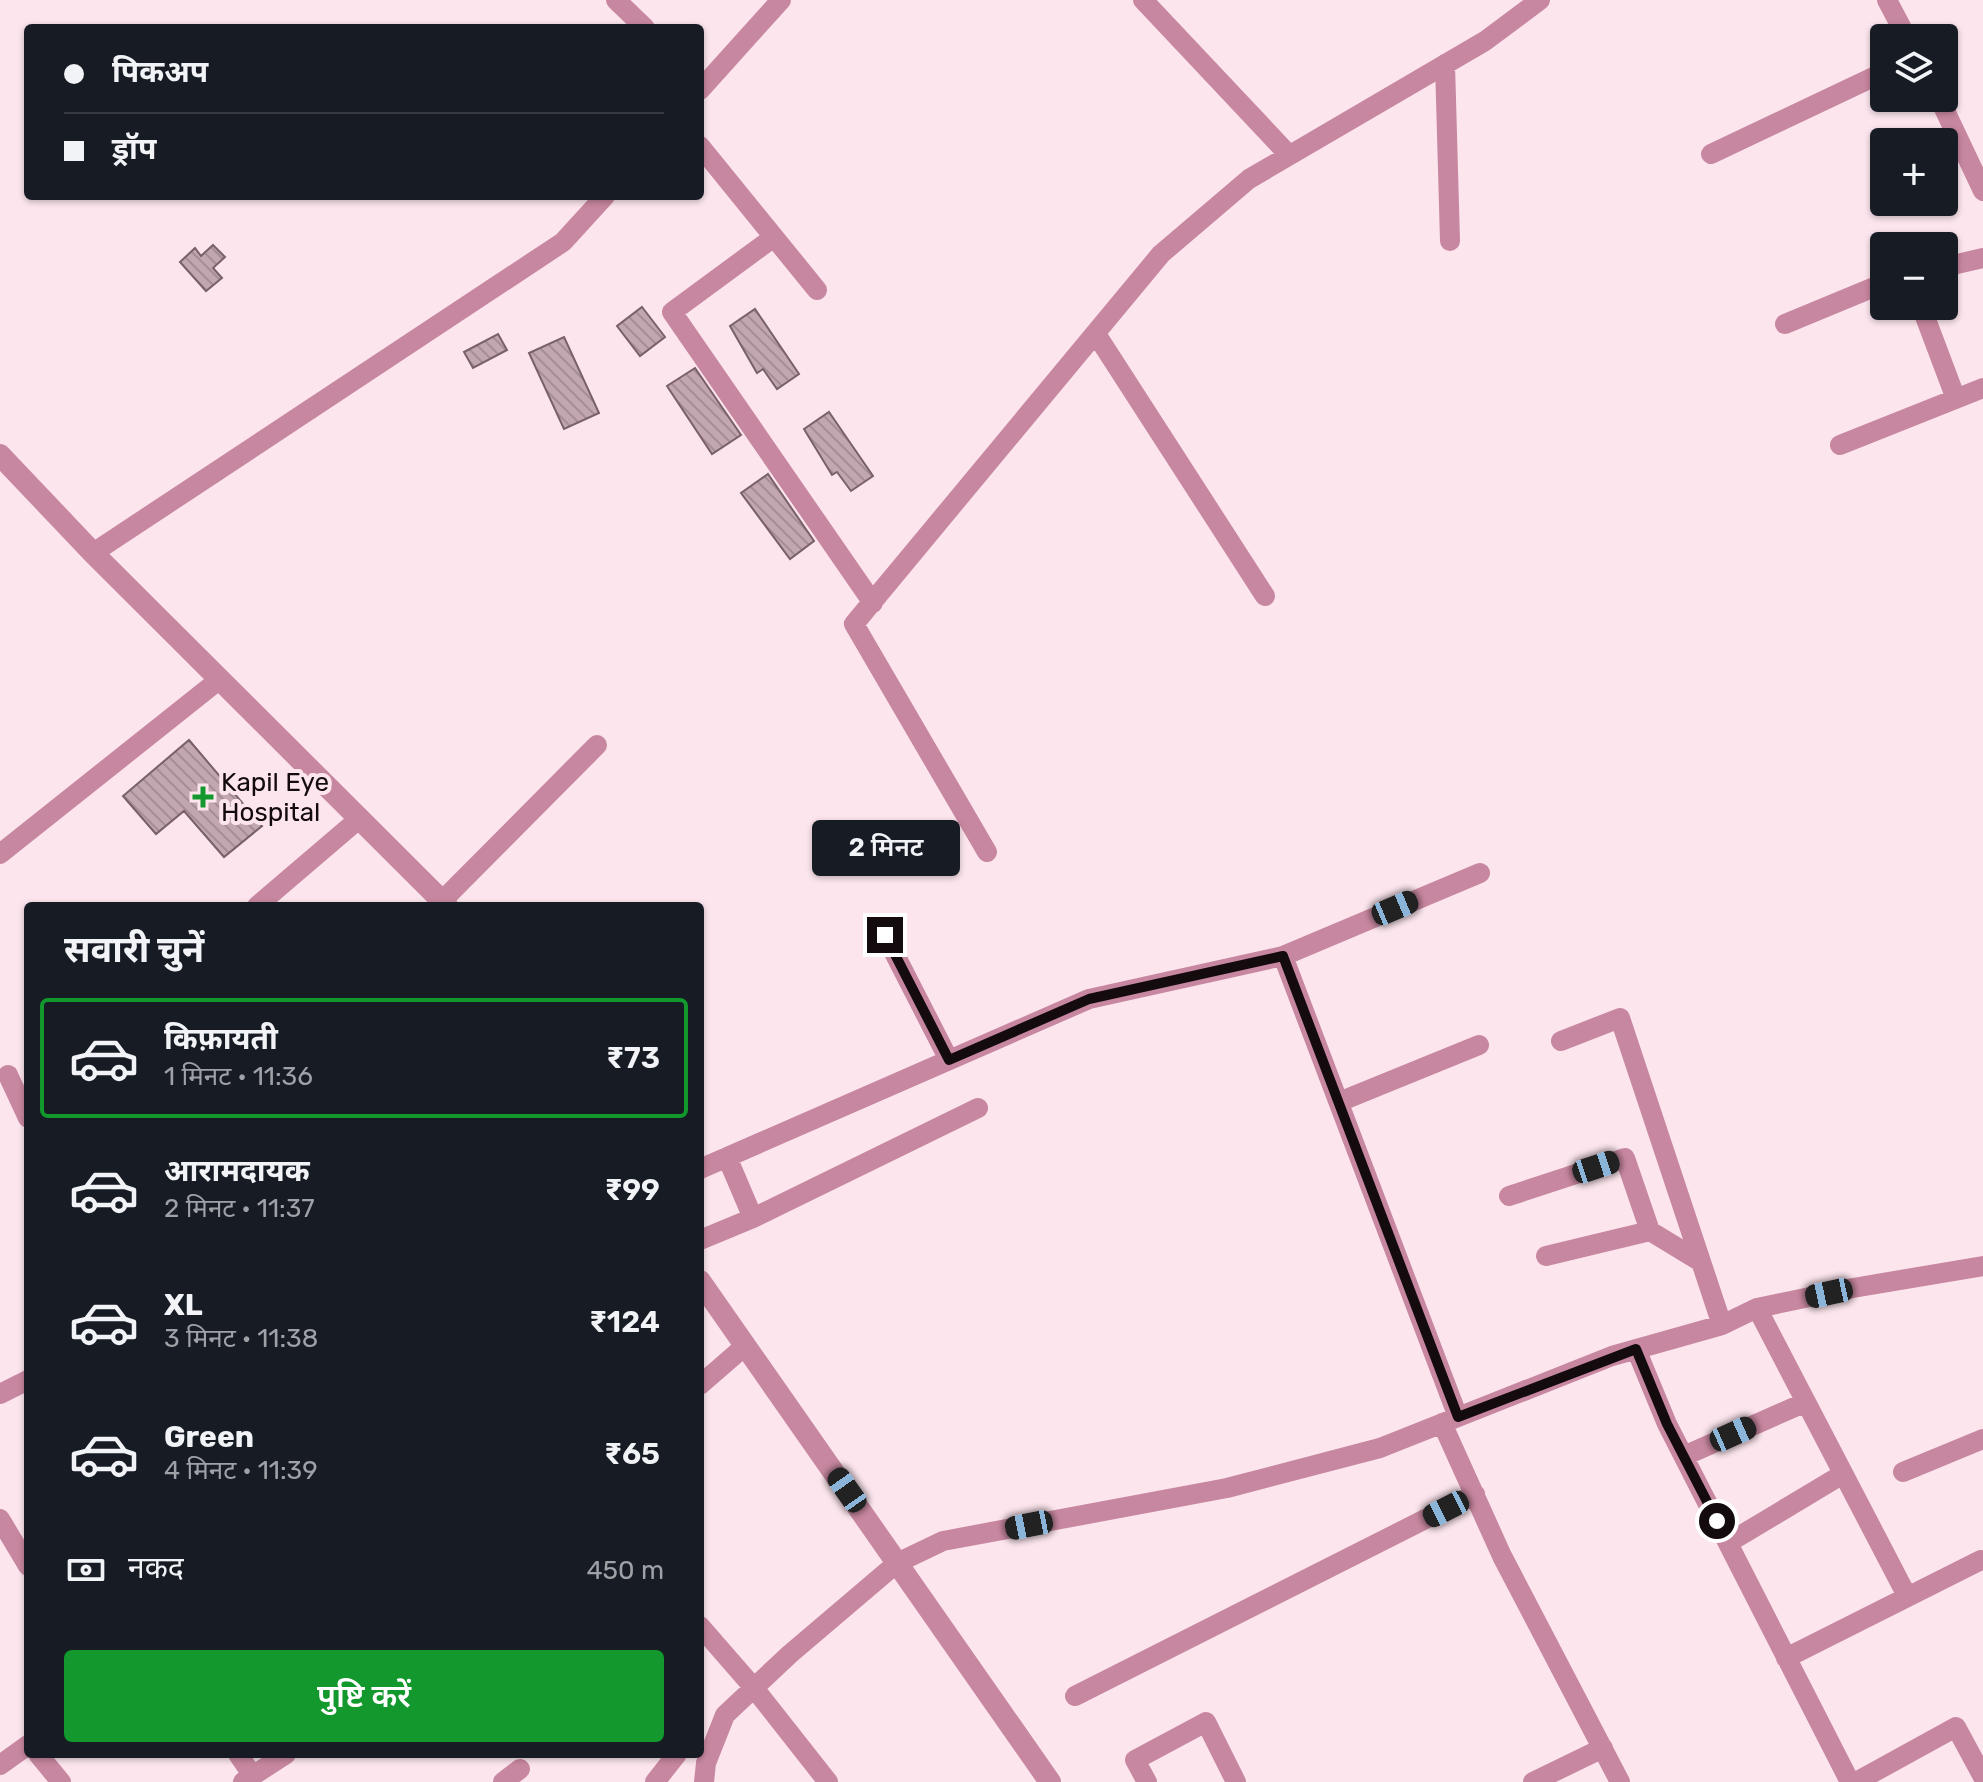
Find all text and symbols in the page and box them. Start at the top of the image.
map controls [1870,24,1958,320]
button: layers [1870,24,1958,112]
text: पिकअप [112,54,208,90]
button: + [1870,128,1958,216]
text: ड्रॉप [112,131,156,167]
button: − [1870,232,1958,320]
place label: Kapil Eye Hospital [221,767,329,828]
marker: Kapil Eye Hospital [192,786,214,808]
callout: 2 मिनट [811,819,959,875]
text: 2 मिनट [848,832,924,863]
car [1368,888,1422,928]
route end [867,917,903,953]
text: सवारी चुनें [64,928,204,971]
text: किफ़ायती [164,1021,278,1057]
icon: car [68,1022,140,1094]
text: ₹73 [606,1040,660,1076]
text: 1 मिनट · 11:36 [164,1061,313,1092]
car [1569,1148,1623,1186]
text: आरामदायक [164,1153,310,1189]
icon: car [68,1154,140,1226]
text: ₹99 [604,1172,660,1208]
text: 2 मिनट · 11:37 [164,1193,315,1224]
car [1803,1276,1855,1310]
icon: car [68,1286,140,1358]
text: XL [164,1287,203,1323]
text: ₹124 [589,1304,660,1340]
text: 3 मिनट · 11:38 [164,1323,318,1354]
car [1706,1413,1760,1455]
icon: car [68,1418,140,1490]
text: Green [164,1419,254,1455]
text: ₹65 [604,1436,660,1472]
text: 4 मिनट · 11:39 [164,1455,318,1486]
car [823,1463,871,1517]
car [1419,1487,1473,1531]
route start [1699,1503,1735,1539]
car [1003,1509,1055,1541]
icon: cash [64,1548,108,1592]
text: नकद [128,1550,184,1586]
text: 450 m [586,1555,664,1586]
button: पुष्टि करें [64,1650,664,1742]

